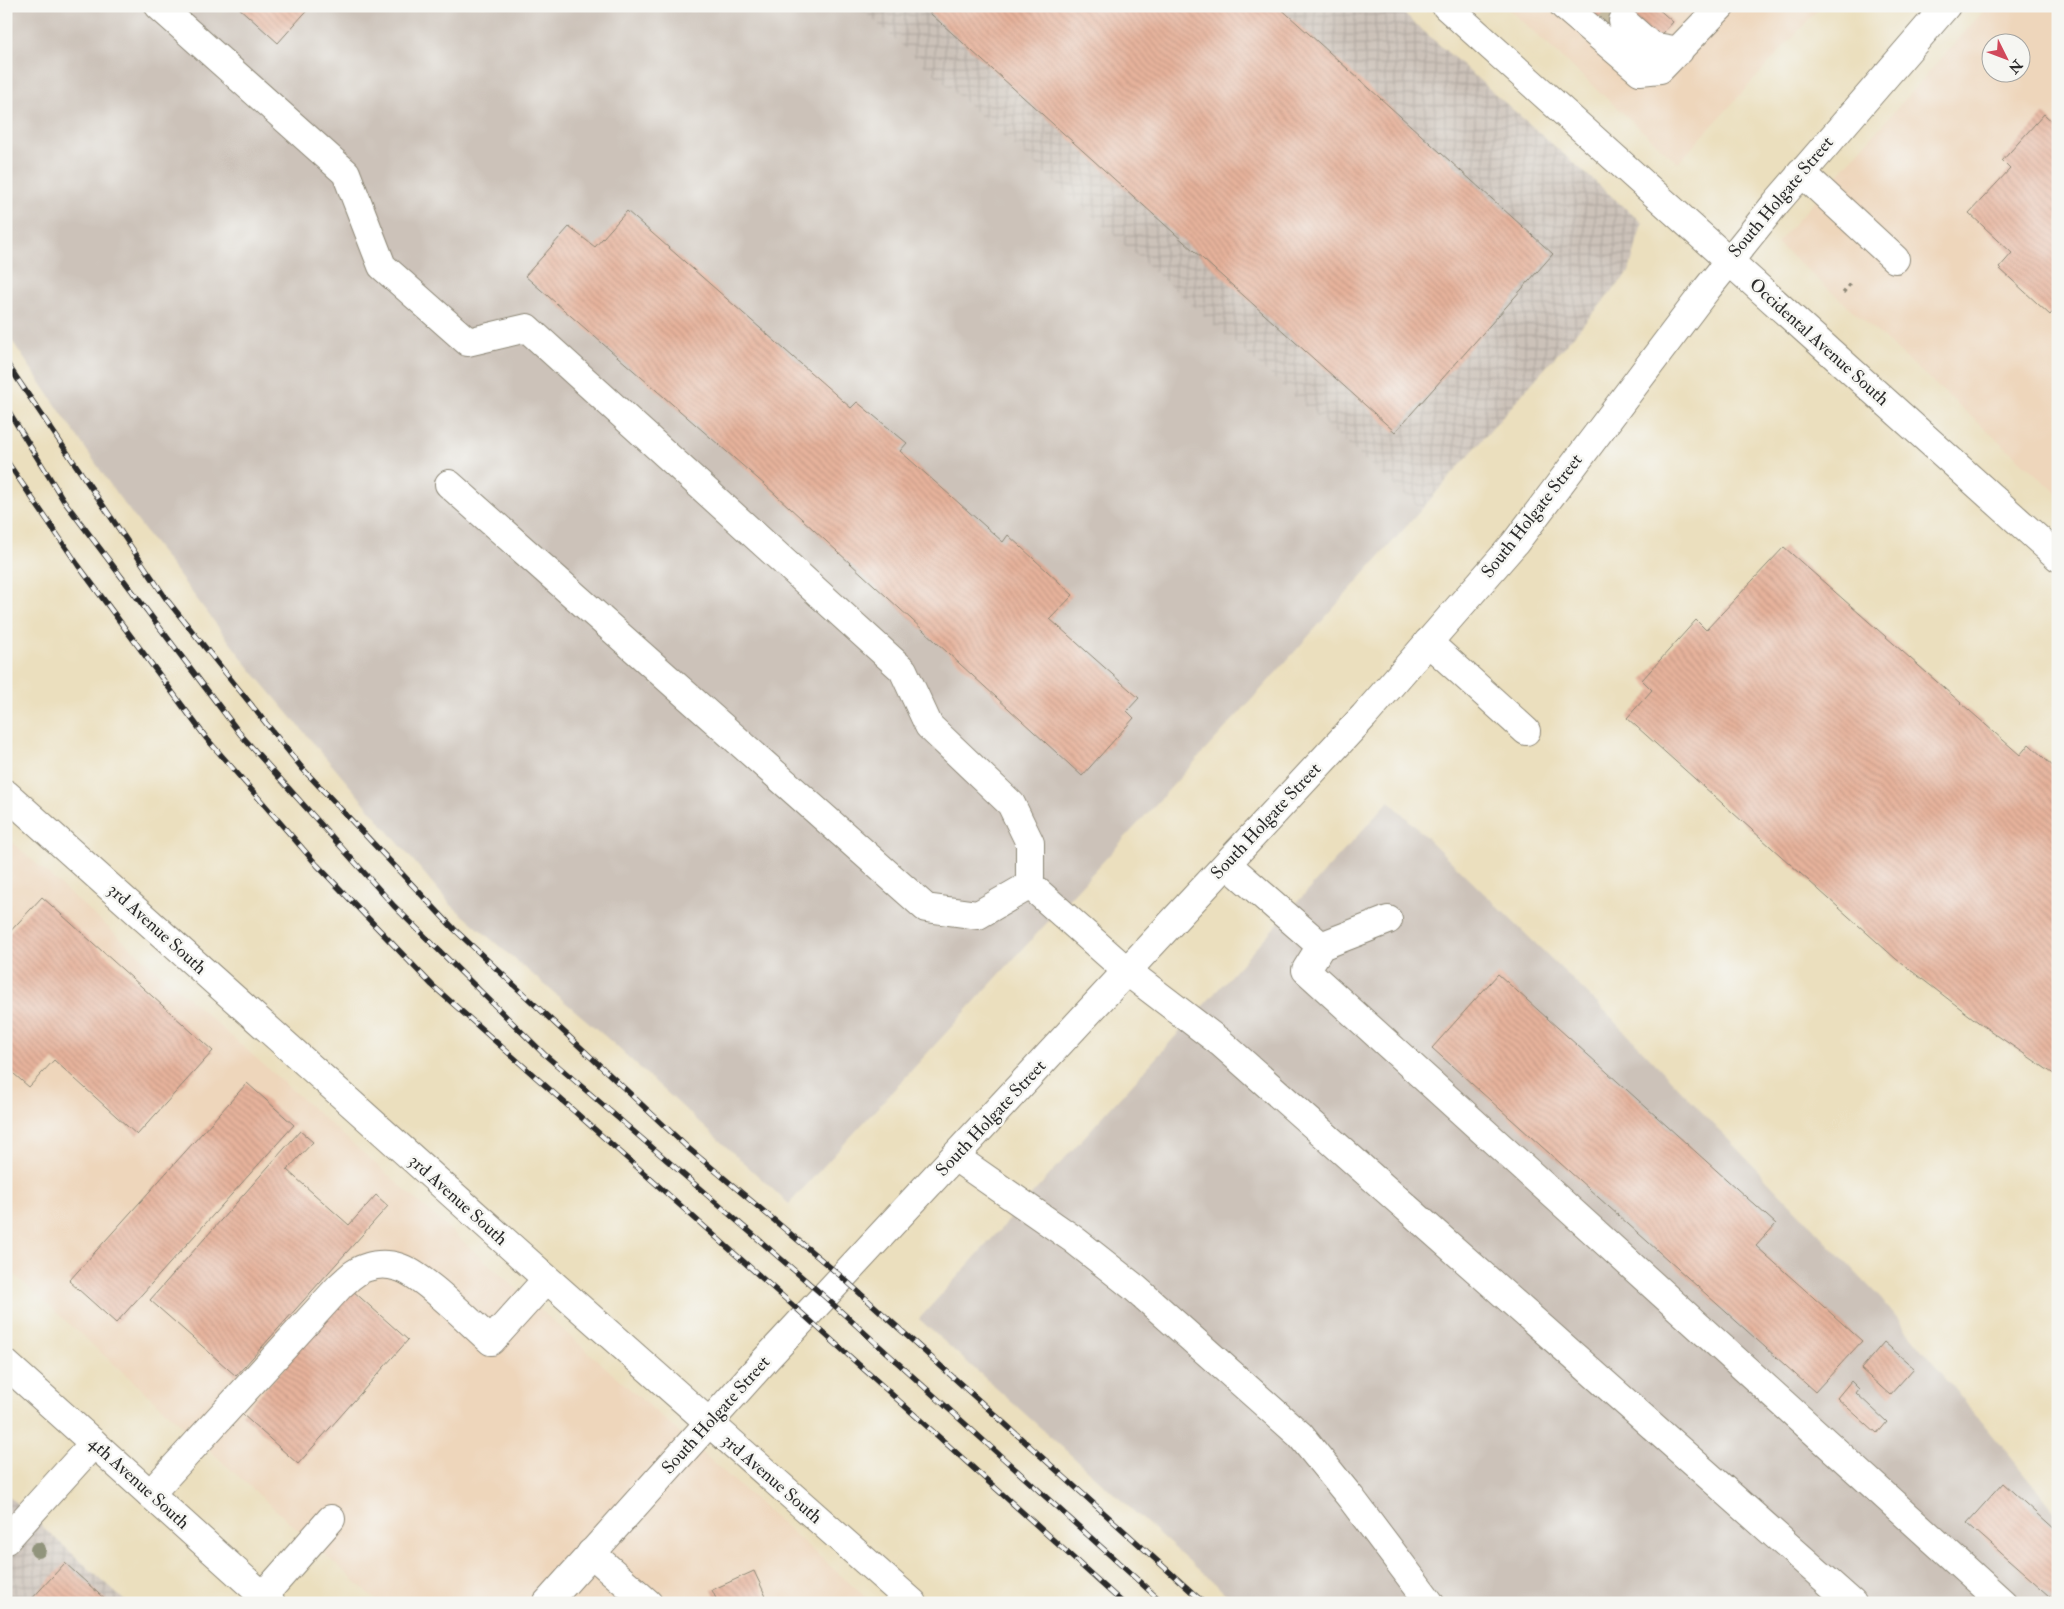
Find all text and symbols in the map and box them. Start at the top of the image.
north arrow [1982,32,2032,82]
text: N [2004,55,2026,77]
street label: South Holgate Street [1723,131,1839,262]
street label: Occidental Avenue South [1744,273,1894,411]
street label: South Holgate Street [1476,449,1588,583]
street label: South Holgate Street [1206,758,1326,884]
street label: 3rd Avenue South [103,879,212,980]
street label: South Holgate Street [931,1055,1051,1181]
street label: 3rd Avenue South [404,1150,513,1251]
street label: South Holgate Street [657,1351,775,1479]
street label: 3rd Avenue South [717,1429,827,1529]
street label: 4th Avenue South [84,1432,195,1535]

